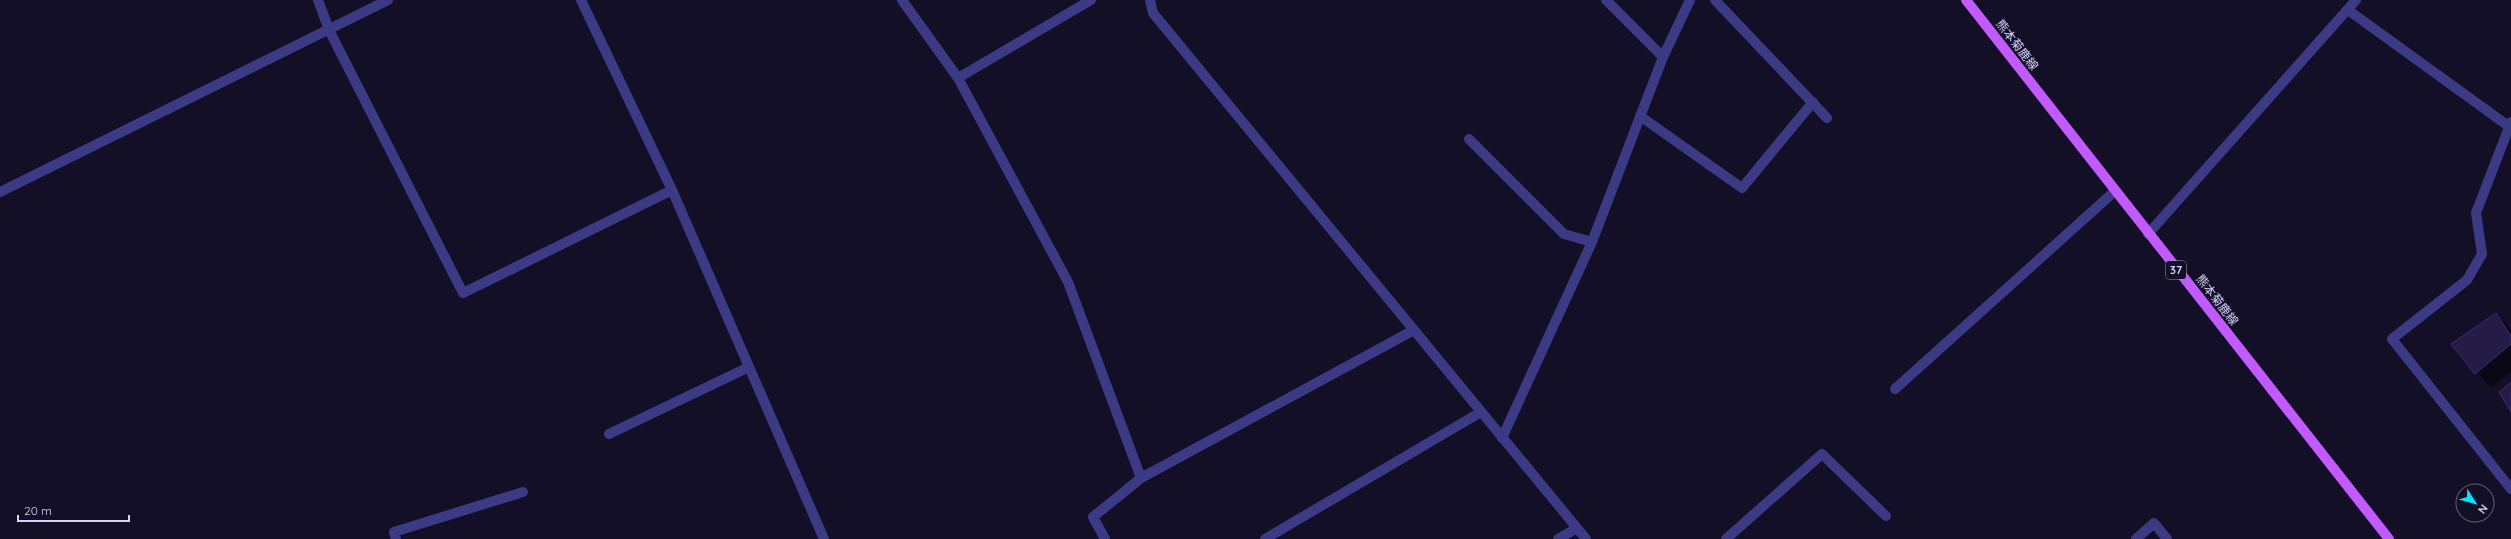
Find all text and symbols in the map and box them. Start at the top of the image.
street label: 熊本菊鹿線 [1993,16,2042,73]
road number: 37 [2166,261,2186,279]
street label: 熊本菊鹿線 [2193,271,2242,328]
north arrow [2455,483,2495,523]
scale bar [18,497,129,523]
text: N [2475,502,2491,516]
text: 20 m [24,503,52,518]

